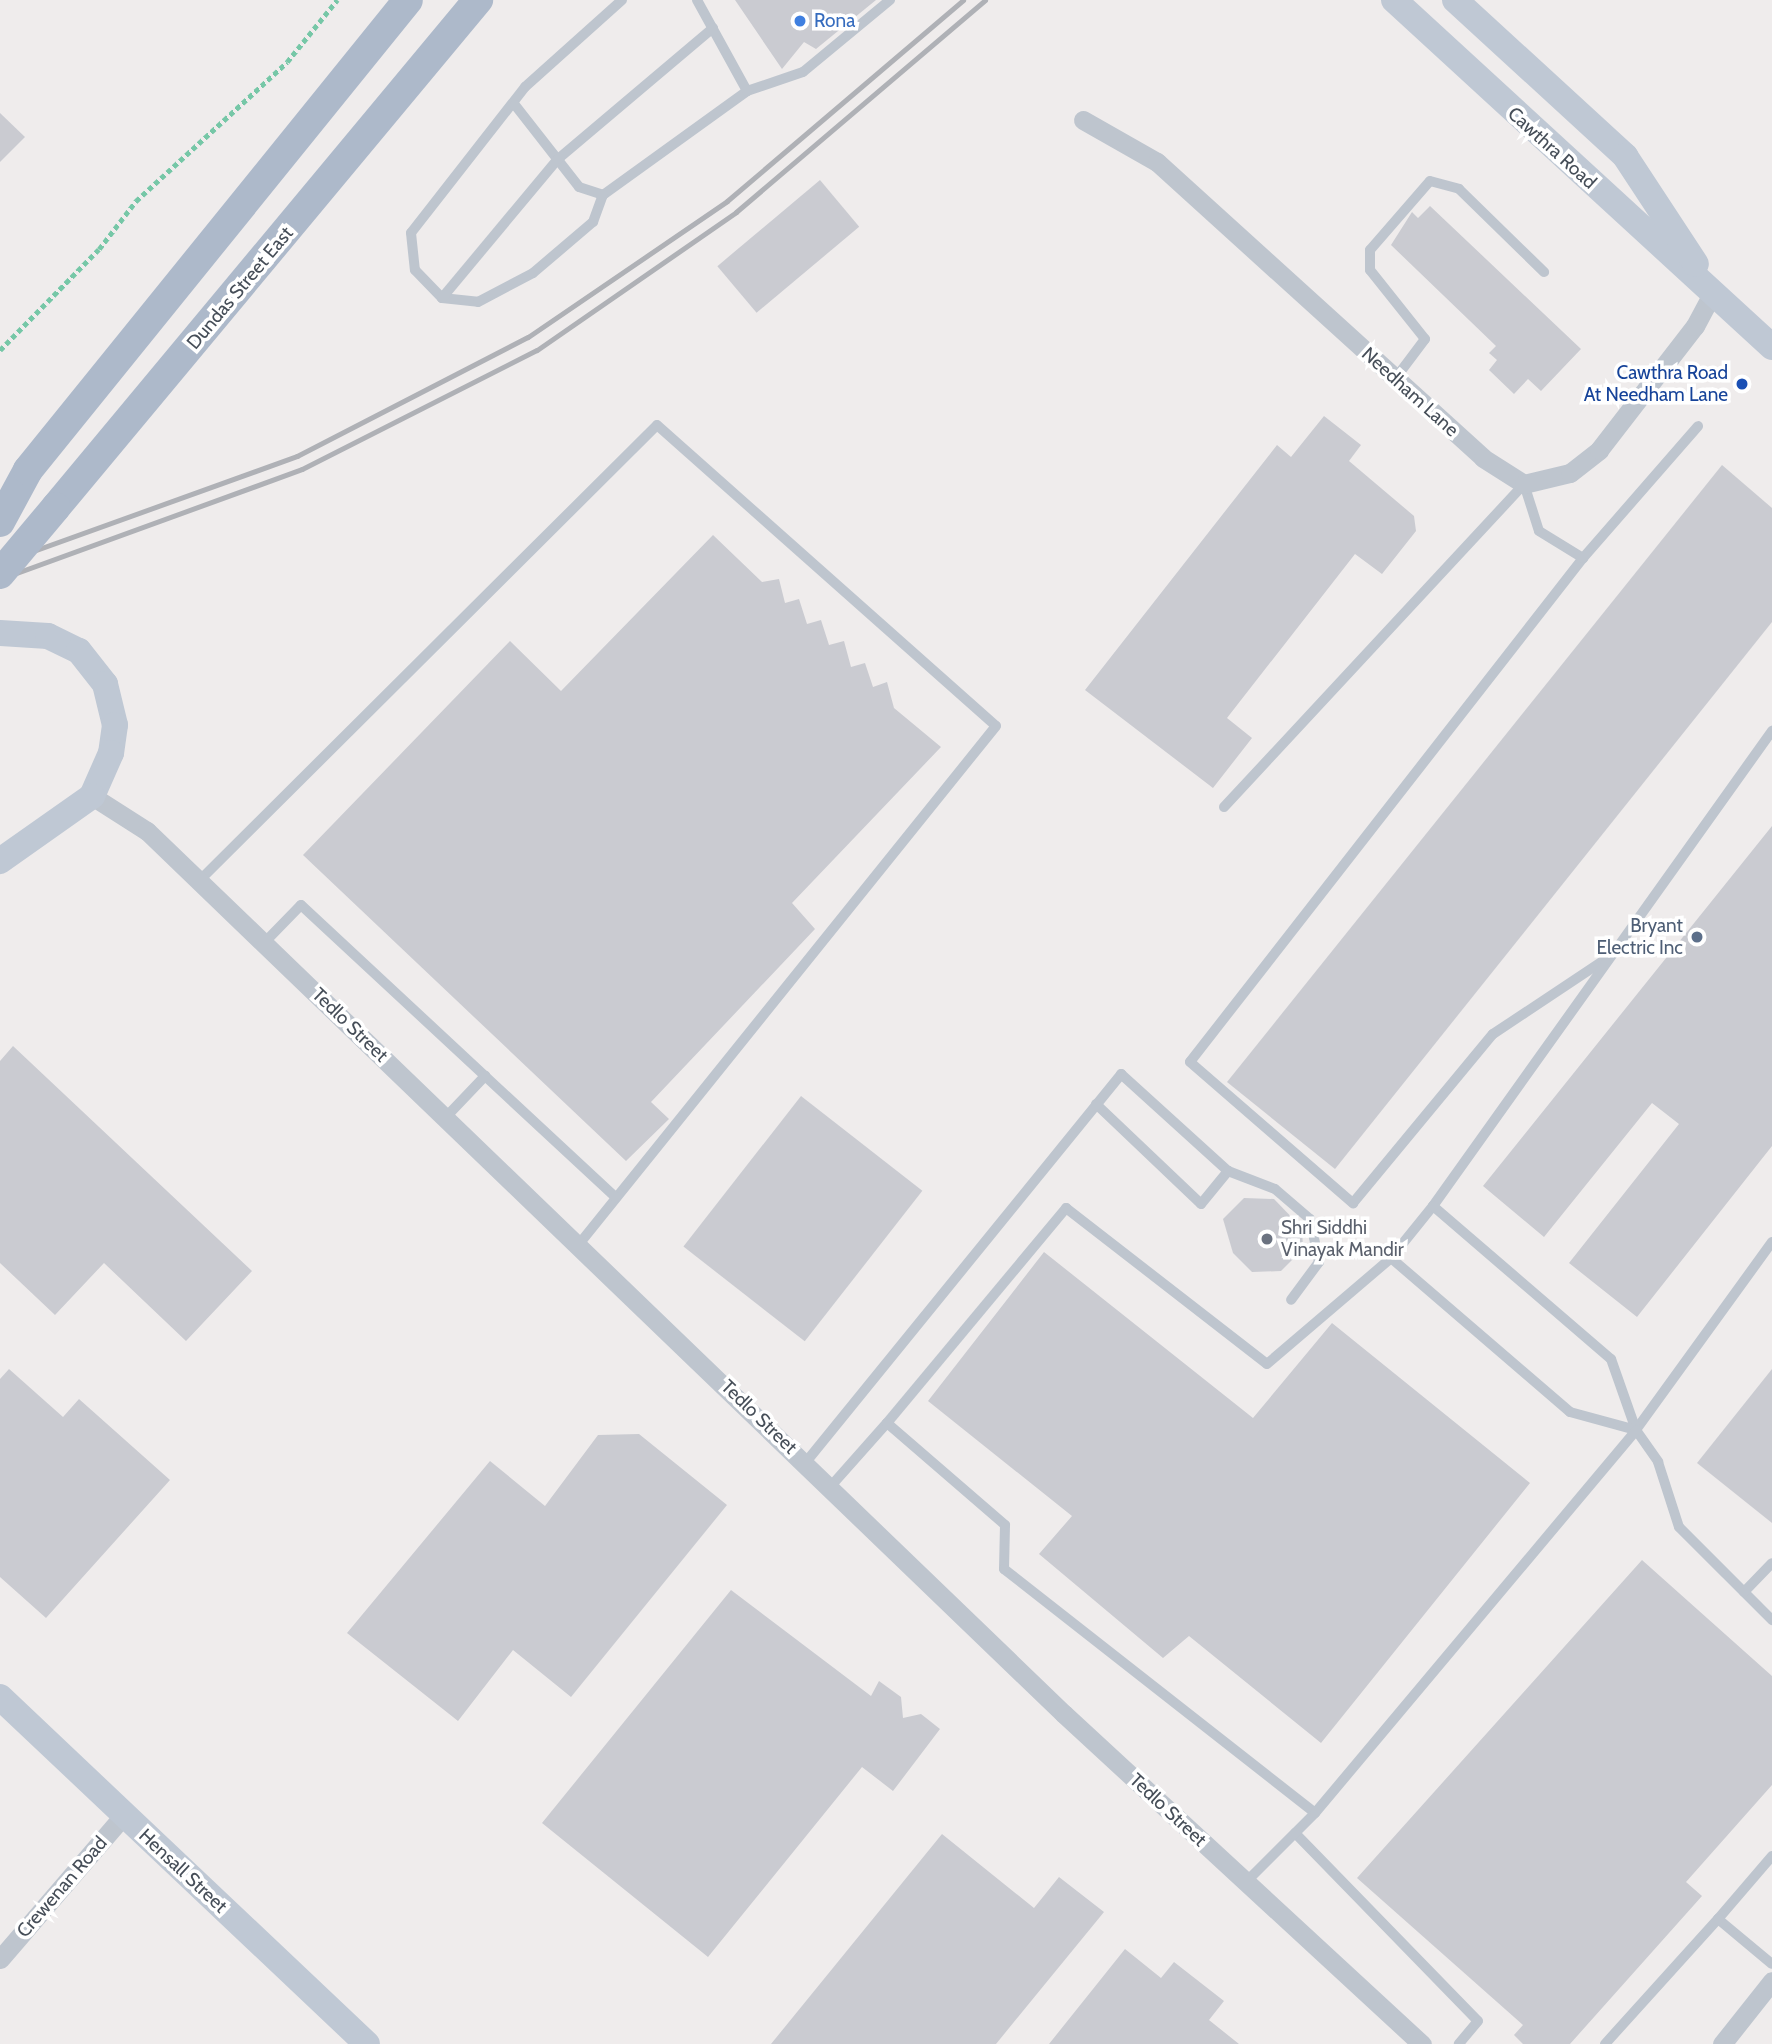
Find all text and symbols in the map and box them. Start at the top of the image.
place label: Rona [814,10,855,32]
marker: Rona [792,13,808,29]
street label: Cawthra Road [1503,102,1601,194]
street label: Dundas Street East [182,222,298,354]
street label: Needham Lane [1357,343,1463,441]
place label: Cawthra Road At Needham Lane [1584,362,1728,406]
marker: Cawthra Road At Needham Lane [1734,376,1750,392]
place label: Bryant Electric Inc [1596,915,1683,959]
marker: Bryant Electric Inc [1689,929,1705,945]
street label: Tedlo Street [307,983,393,1067]
place label: Shri Siddhi Vinayak Mandir [1281,1217,1404,1261]
marker: Shri Siddhi Vinayak Mandir [1259,1231,1275,1247]
street label: Tedlo Street [716,1375,802,1459]
street label: Tedlo Street [1125,1769,1211,1851]
street label: Hensall Street [134,1824,232,1918]
street label: Crewenan Road [12,1832,112,1942]

